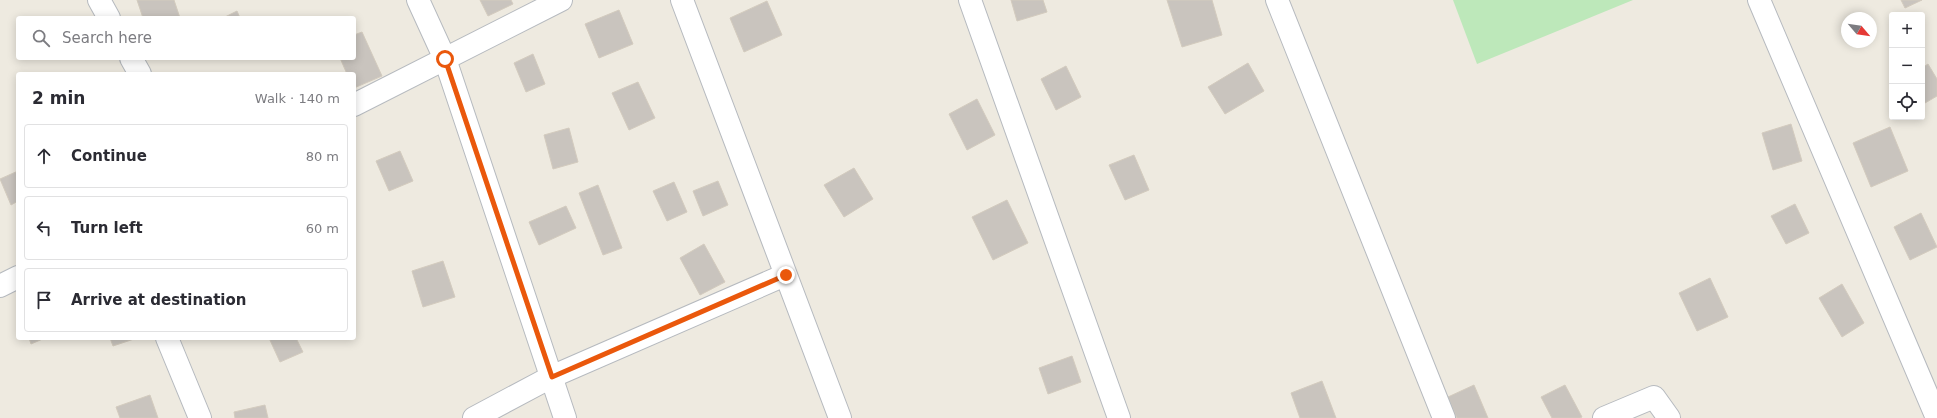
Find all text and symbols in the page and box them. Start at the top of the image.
north arrow [1841,12,1877,48]
map controls [1889,12,1925,120]
button: + [1889,12,1925,48]
search box [16,16,356,60]
icon: search [30,27,52,49]
text: Search here [62,29,152,47]
button: − [1889,48,1925,84]
route start [436,50,454,68]
button: locate [1889,84,1925,120]
text: 2 min [32,88,85,108]
text: Walk · 140 m [255,91,340,106]
icon: ahead [33,145,55,167]
text: Continue [71,147,147,165]
text: 80 m [306,149,339,164]
icon: left [33,217,55,239]
text: Turn left [71,219,143,237]
text: 60 m [306,221,339,236]
route end [777,266,795,284]
icon: arrive [33,289,55,311]
text: Arrive at destination [71,291,246,309]

